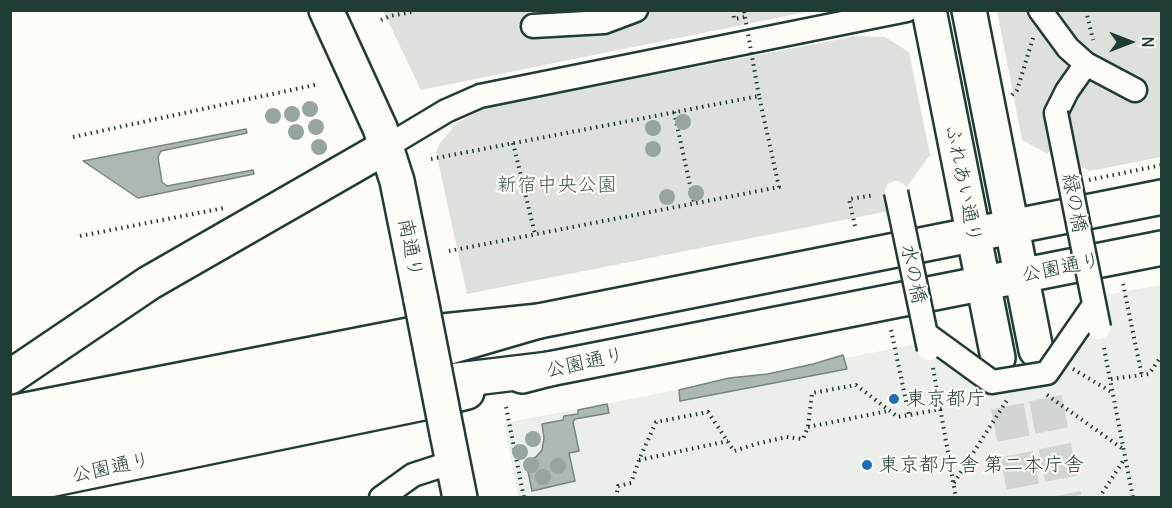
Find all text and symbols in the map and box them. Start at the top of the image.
north arrow [1100,12,1160,72]
text: N [1138,36,1158,48]
street label: ふれあい通り [940,123,986,245]
street label: 緑の橋 [1056,171,1092,235]
park label: 新宿中央公園 [497,173,617,197]
street label: 南通り [392,216,428,280]
street label: 水の橋 [895,242,931,306]
street label: 公園通り [1019,249,1103,287]
street label: 公園通り [543,343,627,383]
place label: 東京都庁 [906,387,986,411]
marker: 東京都庁 [887,392,901,406]
street label: 公園通り [69,448,153,488]
place label: 東京都庁舎 第二本庁舎 [879,453,1084,477]
marker: 東京都庁舎 第二本庁舎 [860,458,874,472]

